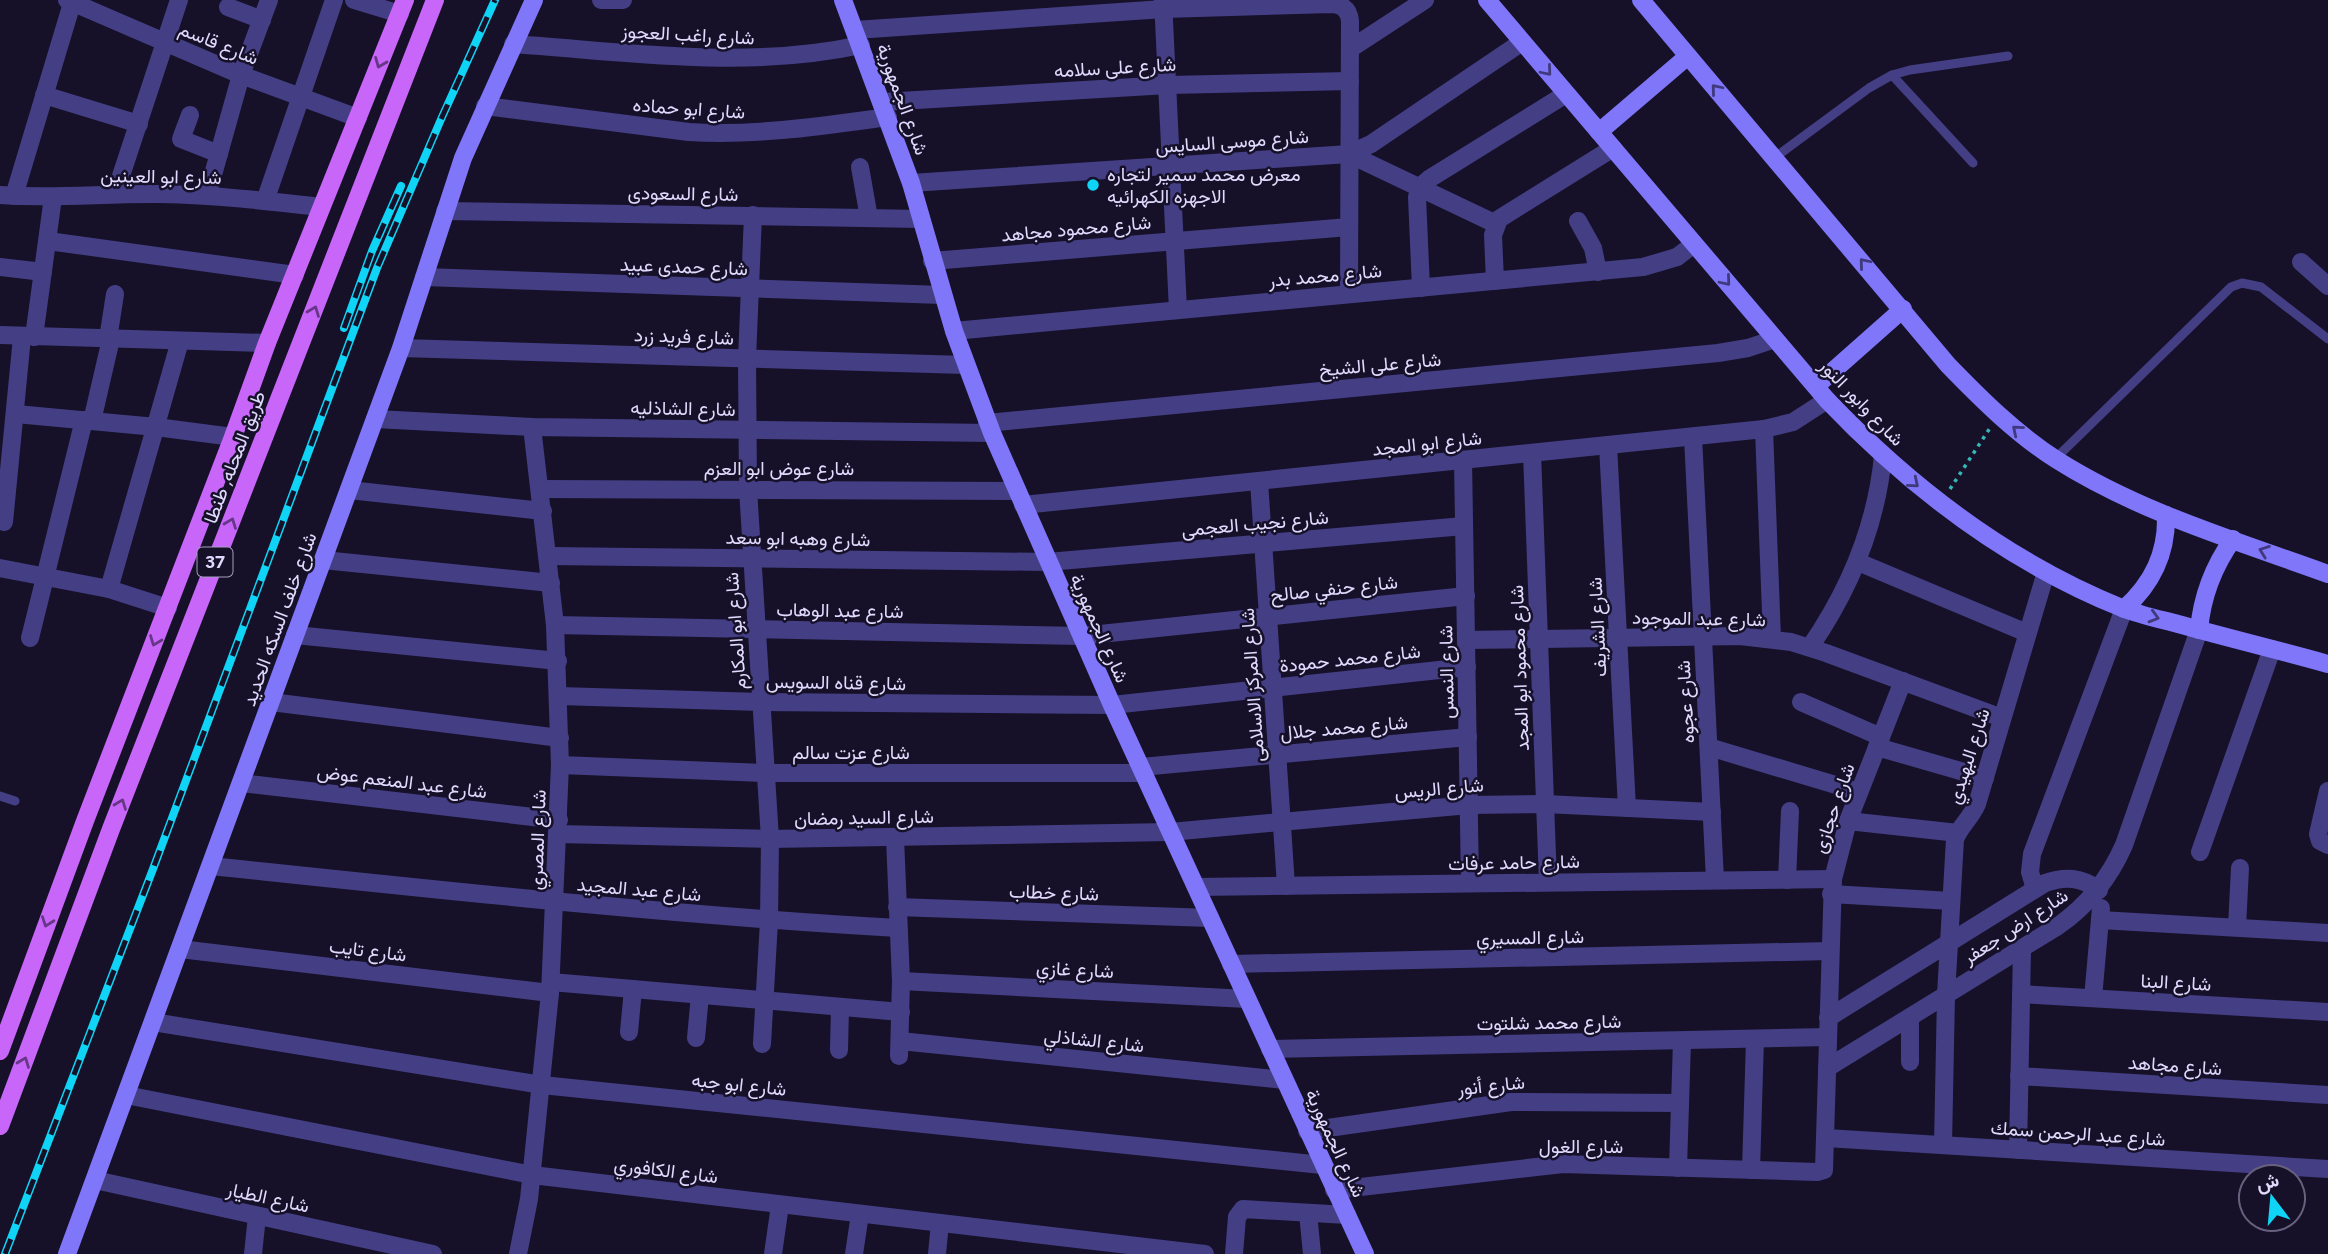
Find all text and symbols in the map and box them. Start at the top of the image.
street label: شارع قاسم [175,17,262,71]
street label: شارع راغب العجوز [620,19,755,50]
street label: شارع الجمهورية [871,40,933,158]
street label: شارع على سلامه [1053,53,1177,83]
one-way arrow [374,56,388,69]
one-way arrow [1539,62,1551,75]
one-way arrow [1712,85,1724,98]
street label: شارع ابو حماده [632,93,746,125]
street label: شارع موسى السايس [1155,125,1310,159]
place label: معرض محمد سمير لتجاره الاجهزه الكهرائيه [1107,163,1301,208]
street label: شارع ابو العينين [100,164,222,190]
marker: معرض محمد سمير لتجاره الاجهزه الكهرائيه [1085,177,1101,193]
street label: شارع السعودى [627,181,739,207]
street label: شارع محمود مجاهد [1000,210,1152,248]
street label: شارع حمدى عبيد [619,253,748,281]
one-way arrow [1860,258,1872,271]
street label: شارع محمد بدر [1266,259,1383,293]
one-way arrow [1718,273,1730,286]
one-way arrow [305,306,319,318]
street label: شارع فريد زرد [634,323,734,351]
street label: شارع على الشيخ [1318,348,1442,383]
street label: شارع وابور النور [1813,353,1909,451]
street label: طريق المحله, طنطا [199,388,270,527]
street label: شارع الشاذليه [630,396,736,422]
street label: شارع ابو المجد [1371,426,1483,462]
one-way arrow [2013,426,2026,438]
street label: شارع عوض ابو العزم [704,457,854,481]
one-way arrow [1906,475,1919,487]
street label: شارع نجيب العجمى [1180,506,1330,542]
one-way arrow [222,518,236,530]
street label: شارع وهبه ابو سعد [725,526,871,552]
street label: شارع خلف السكه الحديد [237,529,323,710]
one-way arrow [2258,545,2270,559]
road number: 37 [198,548,232,576]
street label: شارع الجمهورية [1064,570,1134,687]
street label: شارع حنفي صالح [1269,570,1399,611]
street label: شارع ابو المكارم [720,571,752,691]
street label: شارع الشريف [1583,577,1613,677]
street label: شارع محمود ابو المجد [1505,585,1535,751]
street label: شارع عبد الوهاب [776,598,904,624]
street label: شارع عبد الموجود [1632,606,1766,632]
street label: شارع المركز الاسلامى [1236,607,1270,763]
one-way arrow [2148,609,2160,624]
street label: شارع النمس [1434,625,1460,719]
one-way arrow [150,634,164,646]
street label: شارع محمد حمودة [1278,640,1422,678]
street label: شارع عجوه [1672,660,1700,744]
street label: شارع قناه السويس [766,670,906,696]
street label: شارع البهيدي [1942,705,1999,808]
street label: شارع محمد جلال [1279,710,1409,746]
street label: شارع عزت سالم [792,741,910,765]
street label: شارع عبد المنعم عوض [316,760,488,804]
street label: شارع حجازى [1807,760,1861,856]
street label: شارع الريس [1393,773,1485,805]
street label: شارع المصري [524,789,555,891]
one-way arrow [113,798,127,810]
street label: شارع السيد رمضان [794,805,934,831]
street label: شارع حامد عرفات [1448,850,1580,876]
street label: شارع عبد المجيد [576,873,702,907]
street label: شارع خطاب [1009,879,1099,907]
street label: شارع ارض جعفر [1957,884,2073,970]
one-way arrow [42,915,56,927]
street label: شارع المسيري [1476,925,1584,954]
street label: شارع تايب [328,934,408,968]
street label: شارع غازي [1035,956,1114,987]
street label: شارع البنا [2140,969,2212,997]
street label: شارع محمد شلتوت [1477,1010,1622,1036]
street label: شارع الشاذلي [1042,1024,1145,1061]
street label: شارع مجاهد [2127,1051,2223,1081]
one-way arrow [16,1057,30,1069]
street label: شارع ابو جبه [690,1068,788,1102]
street label: شارع أنور [1455,1071,1526,1102]
street label: شارع الجمهورية [1300,1085,1371,1201]
street label: شارع عبد الرحمن سمك [1990,1116,2166,1152]
street label: شارع الغول [1539,1135,1623,1159]
street label: شارع الكافوري [612,1153,719,1192]
north arrow [2237,1163,2307,1233]
text: ش [2253,1168,2282,1196]
street label: شارع الطيار [223,1177,311,1218]

